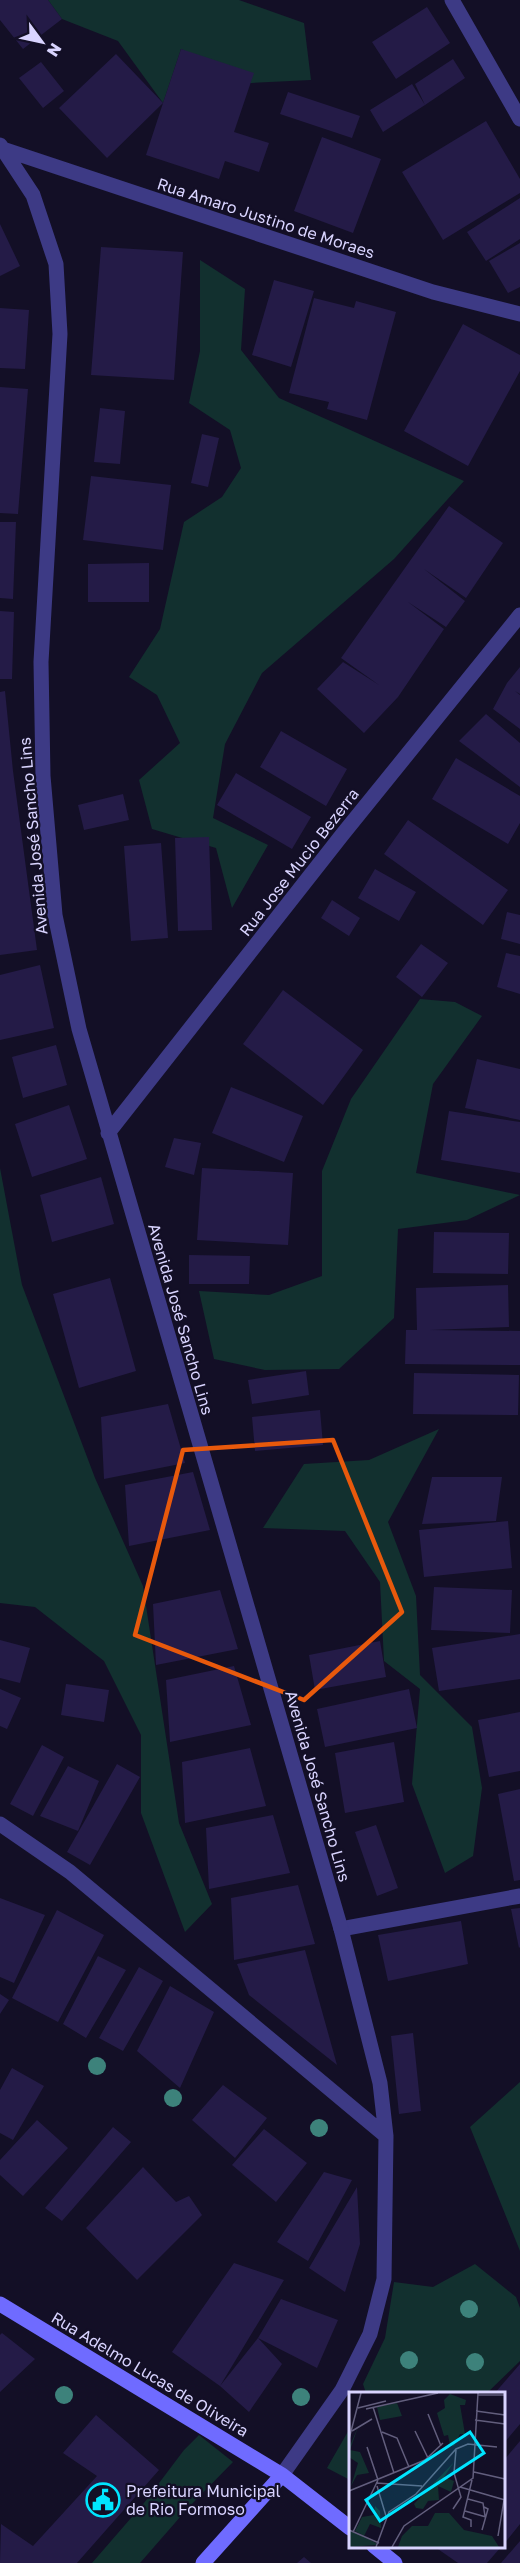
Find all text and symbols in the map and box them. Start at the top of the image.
north arrow [12,12,72,72]
text: N [43,40,66,61]
street label: Rua Amaro Justino de Moraes [155,173,377,263]
street label: Avenida José Sancho Lins [14,737,52,935]
street label: Rua Jose Mucio Bezerra [235,784,363,940]
street label: Avenida José Sancho Lins [144,1221,218,1417]
street label: Avenida José Sancho Lins [281,1688,355,1884]
street label: Rua Adelmo Lucas de Oliveira [48,2307,252,2441]
inset map [349,2392,505,2548]
place label: Prefeitura Municipal de Rio Formoso [126,2481,281,2519]
public building icon: Prefeitura Municipal de Rio Formoso [85,2482,121,2518]

